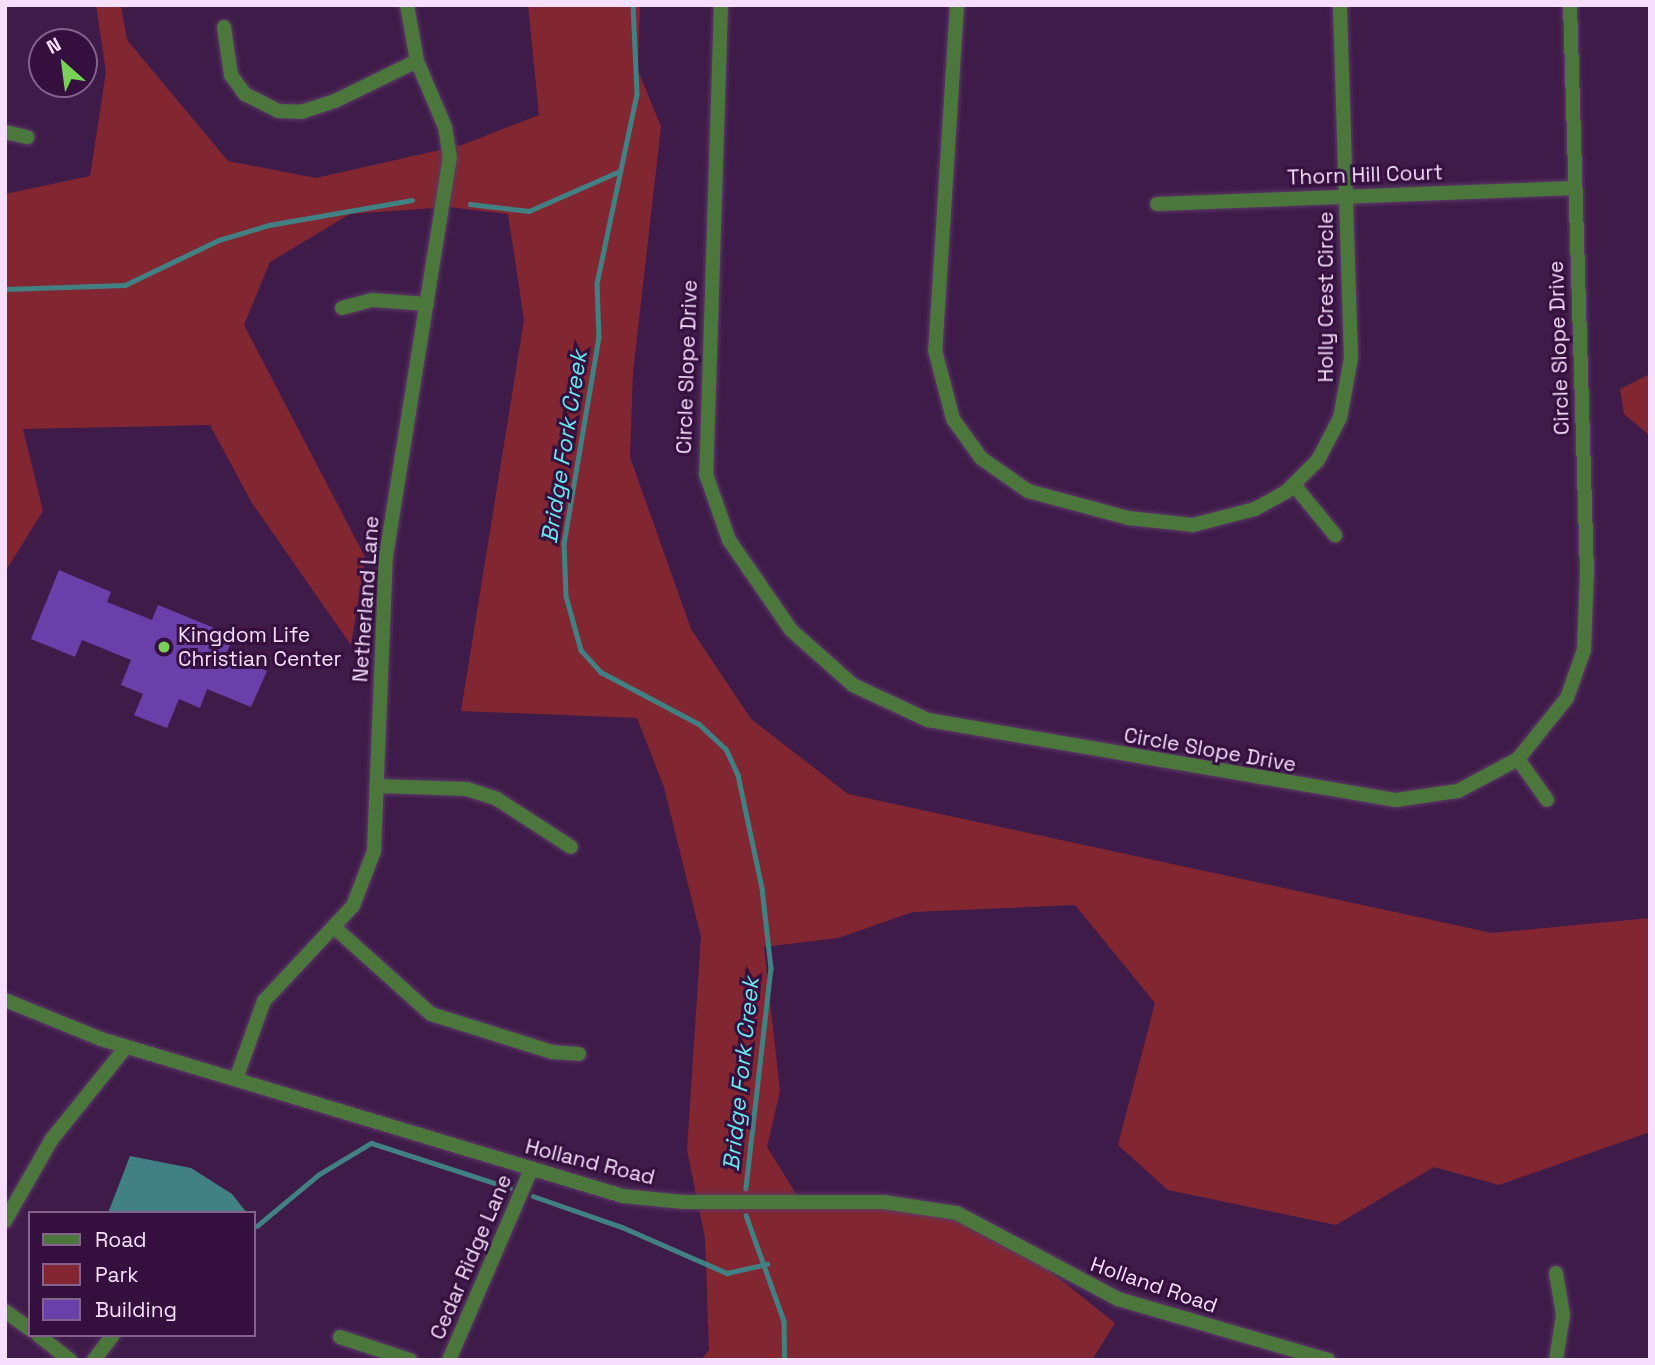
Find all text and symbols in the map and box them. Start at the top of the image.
north arrow [28,28,98,98]
text: N [42,32,65,60]
street label: Thorn Hill Court [1287,160,1443,190]
street label: Holly Crest Circle [1313,212,1339,382]
street label: Circle Slope Drive [1543,260,1575,436]
street label: Circle Slope Drive [671,279,703,455]
water label: Bridge Fork Creek [535,349,593,545]
street label: Netherland Lane [348,515,384,683]
place label: Kingdom Life Christian Center [178,622,342,672]
marker: Kingdom Life Christian Center [156,639,172,655]
street label: Circle Slope Drive [1122,722,1298,778]
water label: Bridge Fork Creek [717,976,765,1172]
street label: Holland Road [523,1134,657,1190]
street label: Cedar Ridge Lane [425,1171,517,1343]
legend [28,1211,256,1337]
text: Road [95,1226,147,1253]
street label: Holland Road [1087,1252,1221,1318]
text: Park [95,1261,139,1288]
text: Building [95,1296,177,1323]

